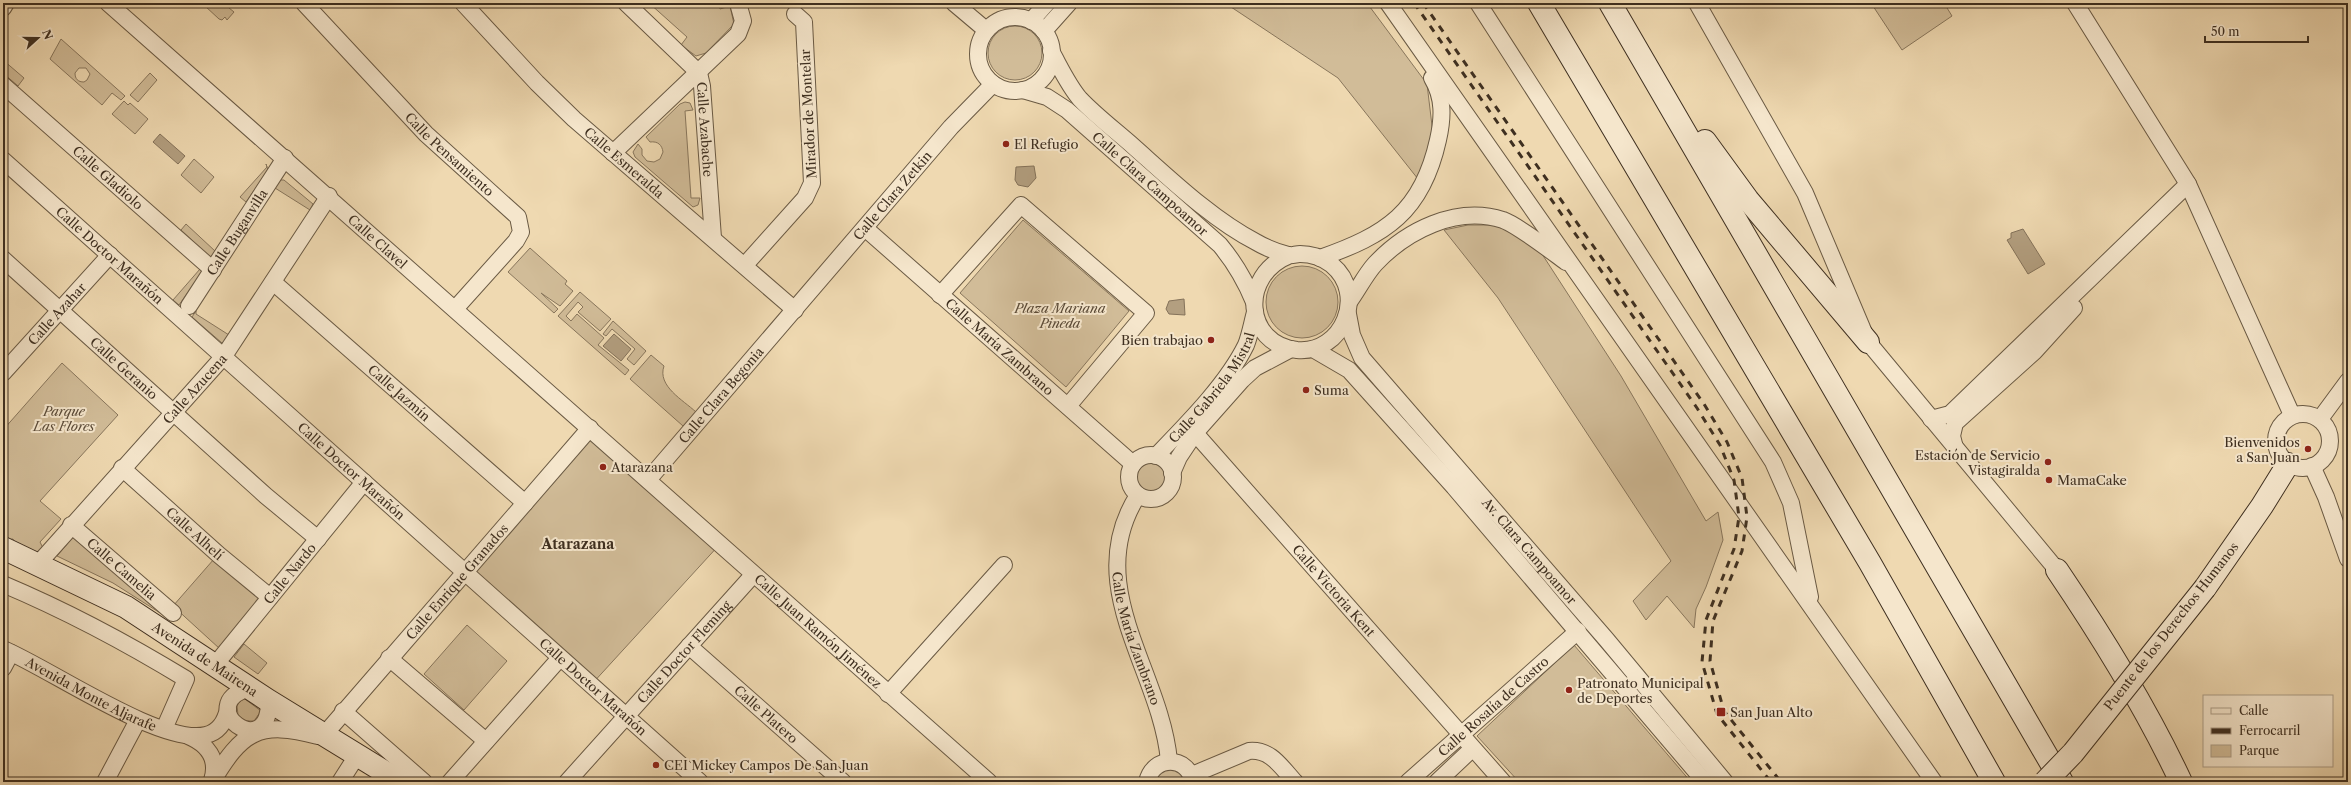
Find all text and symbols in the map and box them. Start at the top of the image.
north arrow [18,18,58,58]
scale bar [2205,18,2308,44]
text: 50 m [2211,24,2240,39]
text: N [39,27,56,42]
street label: Mirador de Montelar [797,48,819,179]
street label: Calle Azabache [694,81,717,177]
street label: Calle Pensamiento [402,109,497,199]
street label: Calle Esmeralda [581,124,668,201]
street label: Calle Clara Campoamor [1089,128,1212,239]
place label: El Refugio [1014,136,1078,152]
marker: El Refugio [1001,139,1011,149]
street label: Calle Gladiolo [70,142,146,213]
street label: Calle Clara Zetkin [850,148,935,243]
street label: Calle Buganvilla [203,186,271,278]
street label: Calle Doctor Marañón [53,203,167,307]
street label: Calle Clavel [345,211,411,272]
street label: Calle Azahar [24,279,89,348]
street label: Calle María Zambrano [942,295,1057,399]
park label: Plaza Mariana Pineda [1014,300,1106,331]
street label: Calle Gabriela Mistral [1165,331,1258,446]
place label: Bien trabajao [1121,332,1203,348]
street label: Calle Geranio [87,334,161,403]
marker: Bien trabajao [1206,335,1216,345]
street label: Calle Clara Begonia [675,343,767,446]
street label: Calle Azucena [159,350,230,427]
street label: Calle Jazmín [365,361,434,424]
place label: Suma [1314,382,1349,398]
marker: Suma [1301,385,1311,395]
park label: Parque Las Flores [32,403,95,434]
street label: Calle Doctor Marañón [294,419,408,523]
place label: Bienvenidos a San Juan [2224,434,2300,465]
marker: Bienvenidos a San Juan [2303,444,2313,454]
place label: Estación de Servicio Vistagiralda [1915,447,2040,478]
marker: Estación de Servicio Vistagiralda [2043,457,2053,467]
place label: Atarazana [610,459,673,475]
marker: Atarazana [598,462,608,472]
place label: MamaCake [2057,472,2127,488]
marker: MamaCake [2044,475,2054,485]
street label: Av. Clara Campoamor [1478,494,1580,608]
street label: Calle Alhelí [163,504,227,563]
street label: Calle Enrique Granados [402,520,512,643]
street label: Calle Camelia [84,534,160,603]
district label: Atarazana [541,535,615,553]
street label: Puente de los Derechos Humanos [2100,538,2242,713]
street label: Calle Nardo [260,540,319,607]
street label: Calle Victoria Kent [1289,541,1379,640]
street label: Calle Juan Ramón Jiménez [751,570,885,692]
street label: Calle María Zambrano [1109,571,1164,707]
street label: Calle Doctor Fleming [634,597,734,707]
street label: Avenida de Mairena [148,618,261,700]
street label: Calle Doctor Marañón [536,635,650,739]
street label: Avenida Monte Aljarafe [22,653,159,734]
street label: Calle Rosalía de Castro [1435,653,1552,760]
place label: Patronato Municipal de Deportes [1577,675,1704,706]
street label: Calle Platero [731,682,801,747]
marker: Patronato Municipal de Deportes [1564,685,1574,695]
legend [2203,695,2333,767]
text: Calle [2239,703,2269,718]
place label: San Juan Alto [1730,704,1813,720]
marker: San Juan Alto [1715,706,1727,718]
text: Ferrocarril [2239,723,2301,738]
text: Parque [2239,743,2280,758]
place label: CEI Mickey Campos De San Juan [664,757,869,773]
marker: CEI Mickey Campos De San Juan [651,760,661,770]

